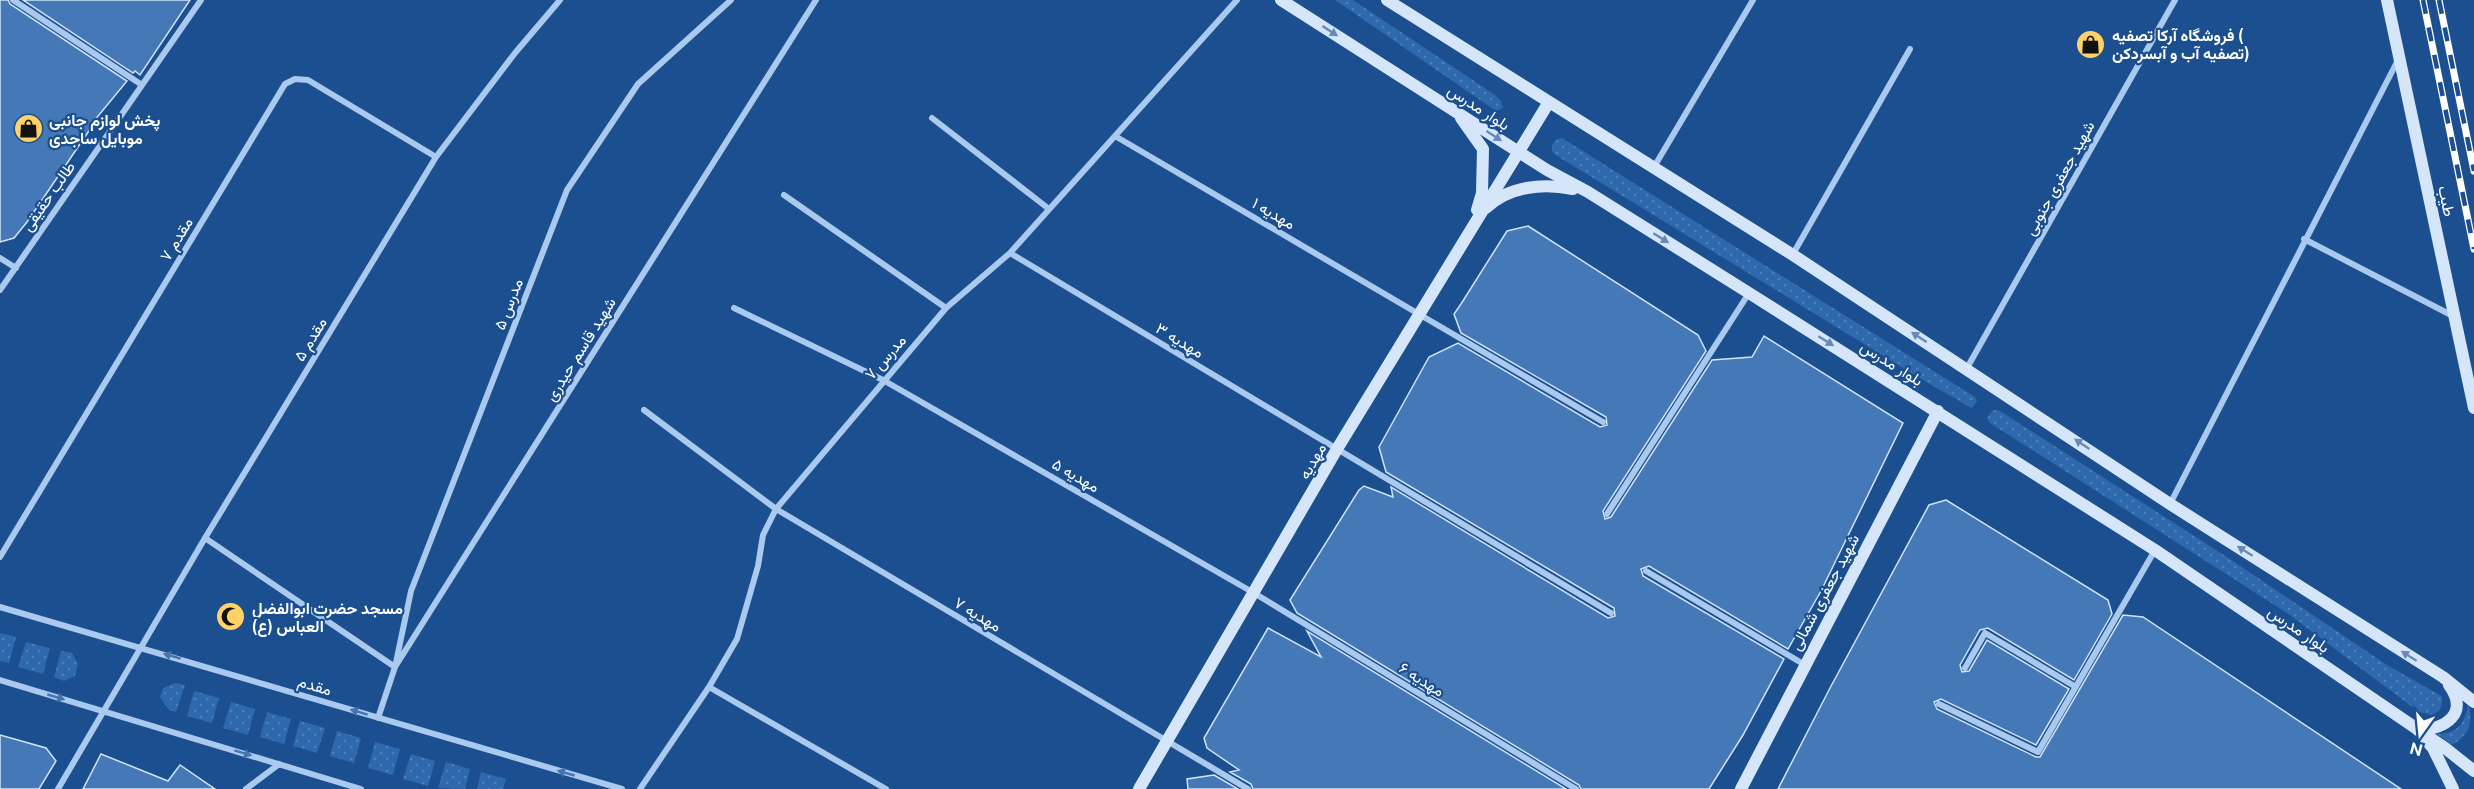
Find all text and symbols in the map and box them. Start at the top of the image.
one-way arrow [1322,26,1338,37]
place label: فروشگاه آرکا تصفیه ( تصفیه آب و آبسردکن) [2112,26,2250,64]
shop icon: فروشگاه آرکا تصفیه ( تصفیه آب و آبسردکن) [2075,28,2107,60]
street label: بلوار مدرس [1444,80,1513,135]
place label: پخش لوازم جانبی موبایل ساجدی [49,111,160,149]
shop icon: پخش لوازم جانبی موبایل ساجدی [12,113,44,145]
street label: شهید جعفری جنوبی [2020,118,2100,239]
one-way arrow [1486,131,1503,142]
street label: طالب حقیقی [17,158,80,235]
street label: طیب [2434,184,2459,218]
street label: مهدیه ۱ [1248,194,1299,234]
street label: مقدم ۷ [156,214,198,265]
one-way arrow [1653,232,1669,243]
street label: مدرس ۵ [490,276,528,333]
street label: شهید قاسم حیدری [541,294,621,405]
street label: مقدم ۵ [290,314,332,365]
street label: مهدیه ۳ [1152,319,1207,363]
street label: مدرس ۷ [861,331,911,384]
one-way arrow [1911,332,1927,343]
one-way arrow [1818,336,1834,347]
street label: بلوار مدرس [1856,337,1927,391]
one-way arrow [2073,439,2090,450]
street label: مهدیه [1295,440,1331,483]
street label: مهدیه ۵ [1048,454,1103,497]
street label: شهید جعفری شمالی [1786,531,1864,654]
one-way arrow [2237,546,2253,557]
street label: مهدیه ۷ [950,593,1005,637]
place label: مسجد حضرت ابوالفضل العباس (ع) [252,599,403,637]
mosque icon: مسجد حضرت ابوالفضل العباس (ع) [215,601,247,633]
street label: بلوار مدرس [2264,602,2333,658]
one-way arrow [2401,650,2418,661]
one-way arrow [163,651,181,660]
street label: مهدیه ۶ [1395,658,1448,702]
street label: مقدم [295,671,334,701]
one-way arrow [47,693,65,702]
north arrow [2390,705,2450,765]
one-way arrow [350,707,368,716]
text: N [2408,738,2425,760]
one-way arrow [234,749,252,758]
one-way arrow [557,768,575,777]

